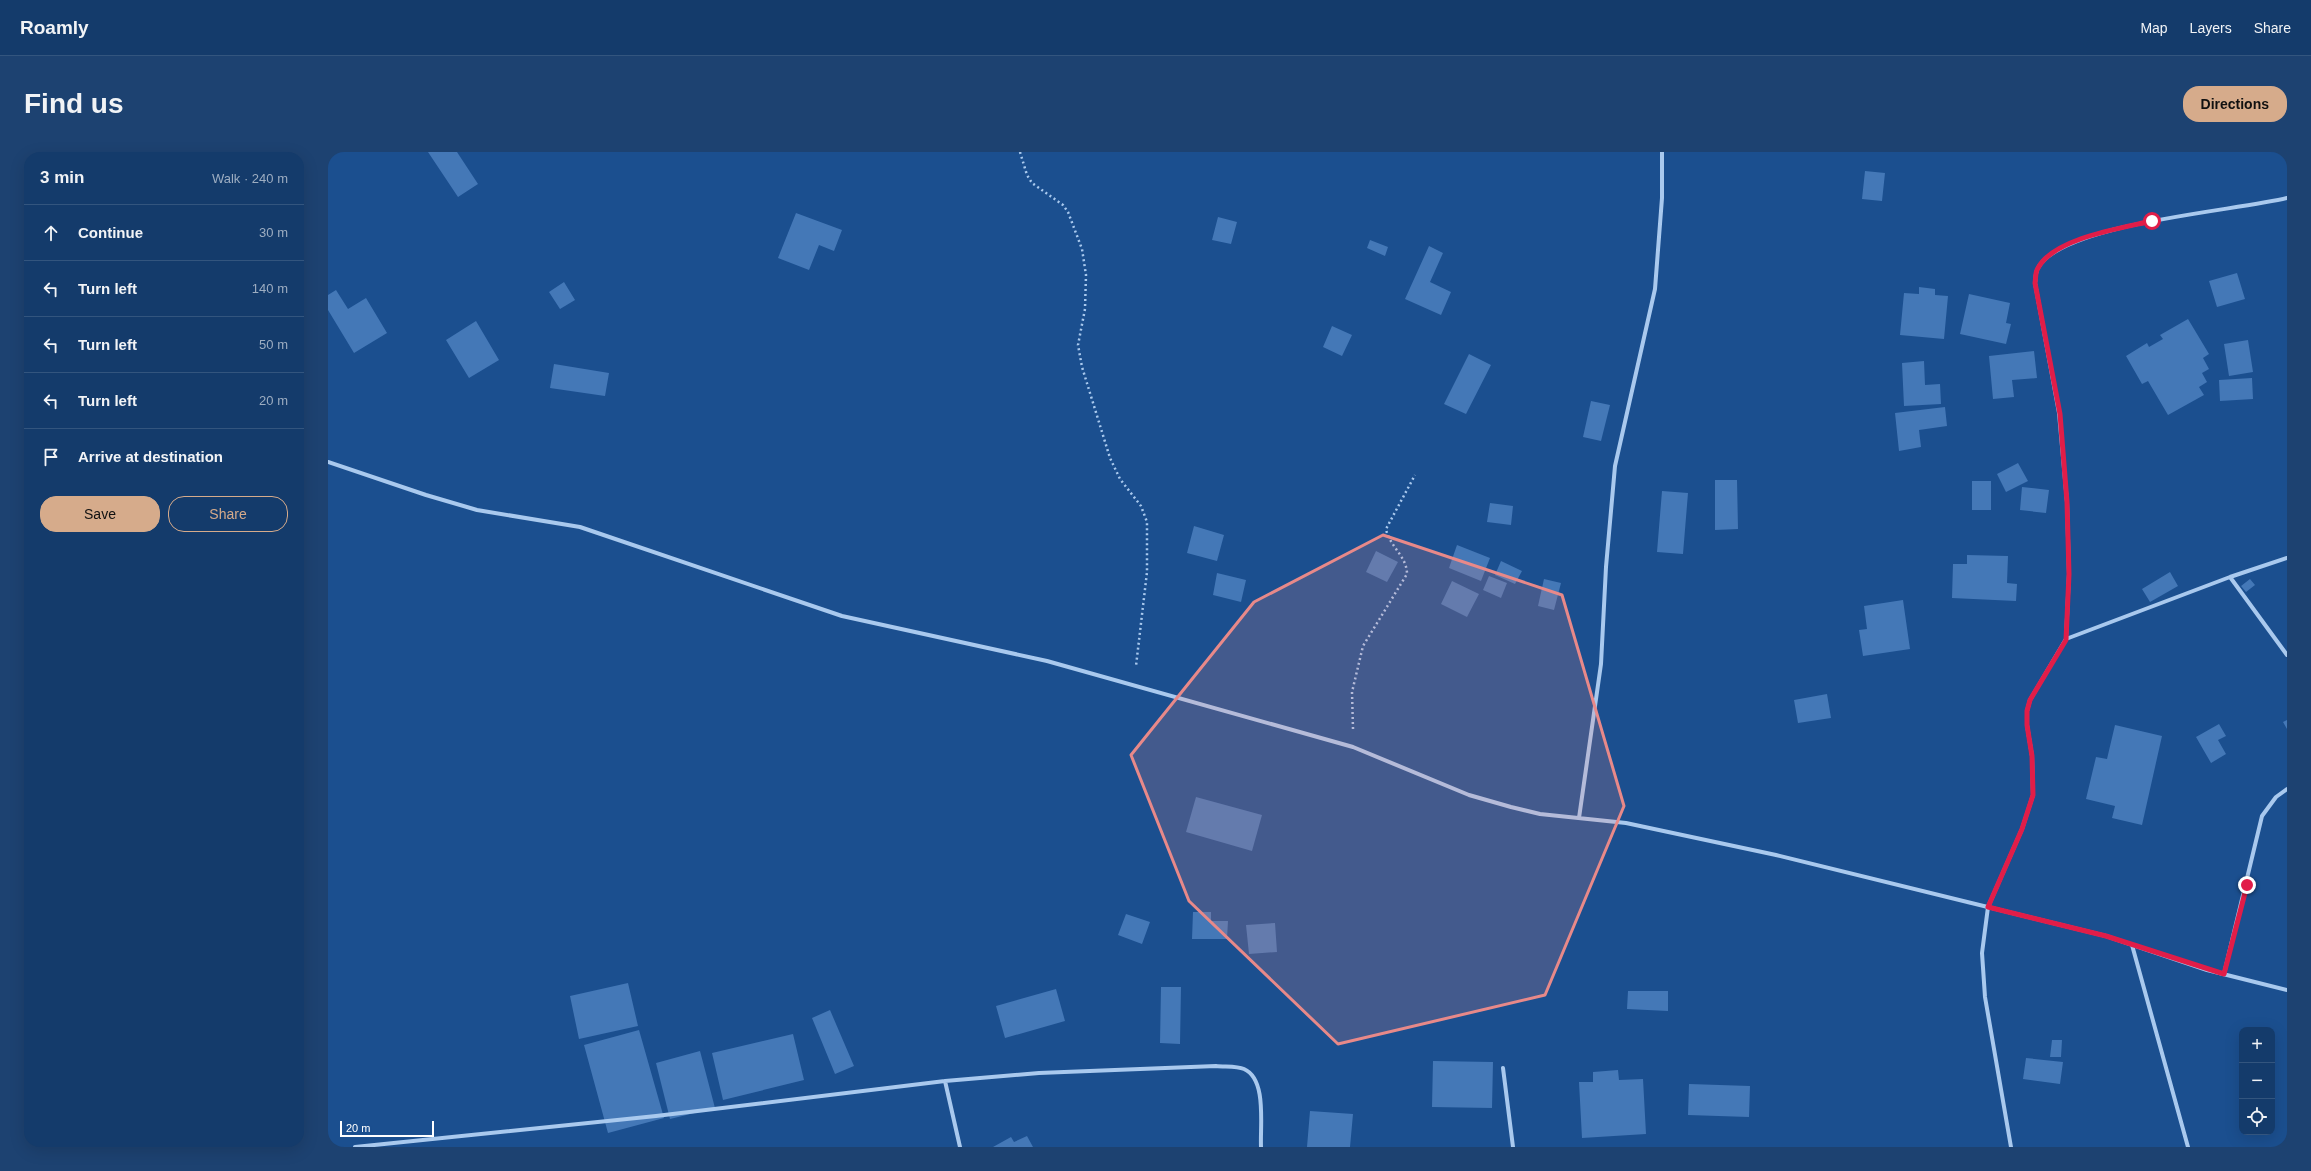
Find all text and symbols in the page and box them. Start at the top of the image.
text: Roamly [20,17,89,38]
text: Map [2140,20,2168,36]
text: Layers [2190,20,2232,36]
text: Share [2254,20,2291,36]
button: Directions [2183,86,2287,122]
text: Find us [24,88,124,119]
text: 3 min [40,168,84,187]
text: Walk · 240 m [212,171,288,186]
route start [2143,212,2161,230]
icon: ahead [40,222,62,244]
text: Continue [78,224,143,241]
text: 30 m [259,225,288,240]
icon: left [40,278,62,300]
text: Turn left [78,280,137,297]
text: 140 m [252,281,288,296]
icon: left [40,334,62,356]
text: Turn left [78,336,137,353]
text: 50 m [259,337,288,352]
icon: left [40,390,62,412]
text: Turn left [78,392,137,409]
text: 20 m [259,393,288,408]
icon: arrive [40,446,62,468]
text: Arrive at destination [78,448,223,465]
button: Save [40,496,160,532]
button: Share [168,496,288,532]
route end [2238,876,2256,894]
map controls [2239,1027,2275,1135]
button: + [2239,1027,2275,1063]
button: − [2239,1063,2275,1099]
button: locate [2239,1099,2275,1135]
scale bar [340,1119,434,1138]
text: 20 m [346,1122,370,1134]

